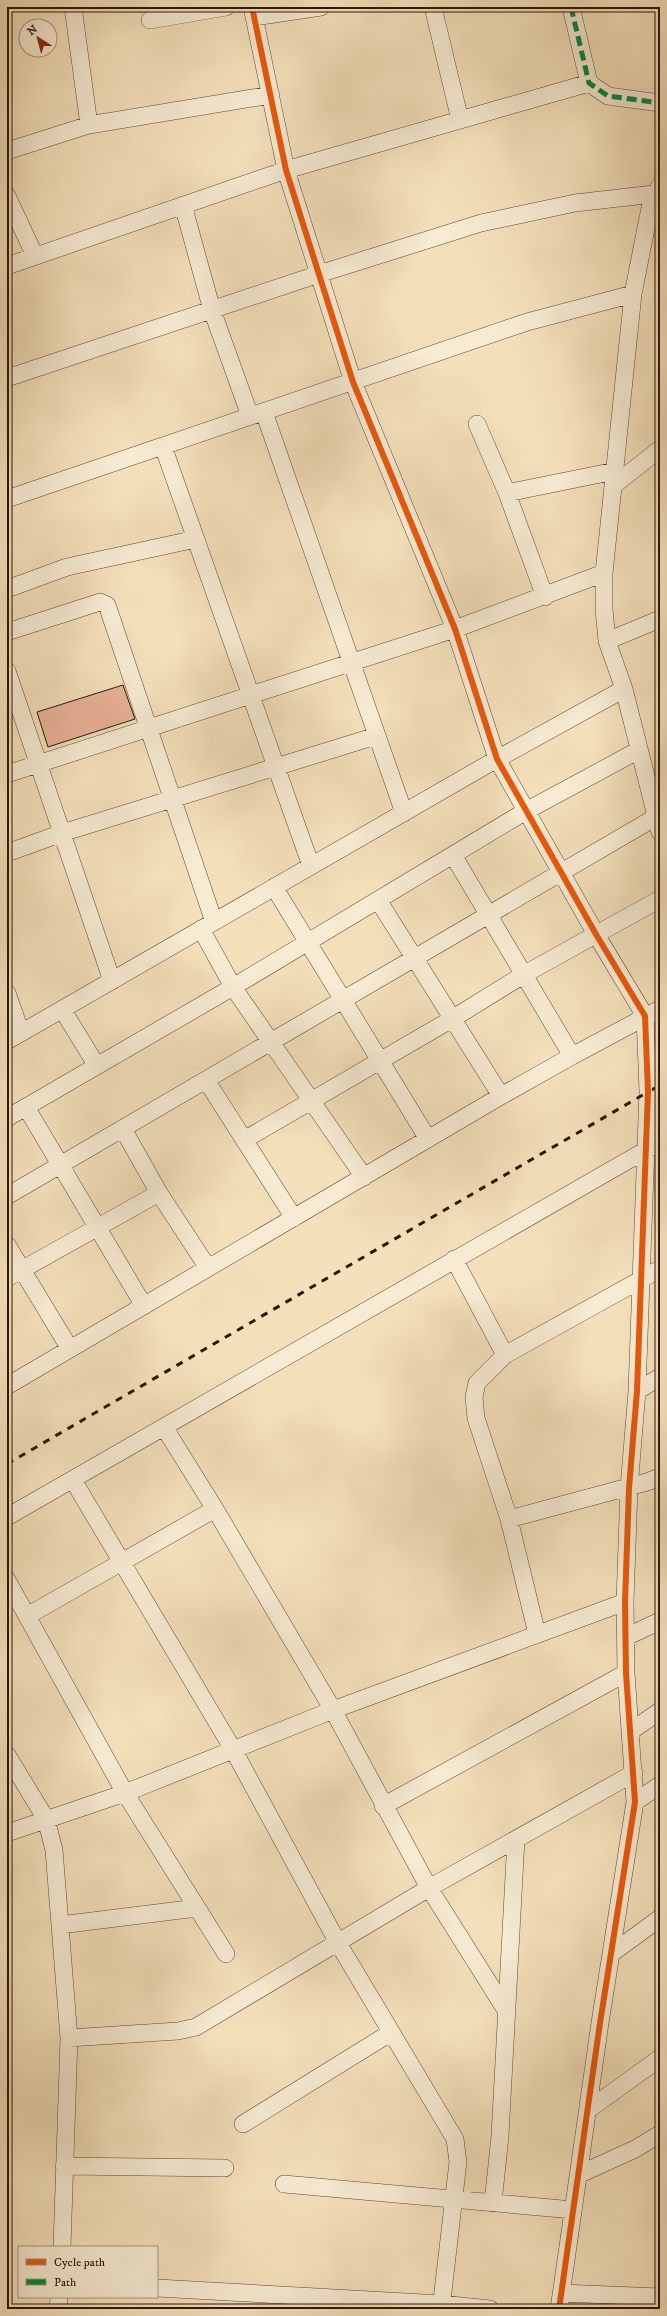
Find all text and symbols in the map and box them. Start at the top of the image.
north arrow [18,18,58,58]
text: N [25,22,40,39]
legend [18,2246,158,2298]
text: Cycle path [54,2255,106,2270]
text: Path [54,2275,77,2290]

